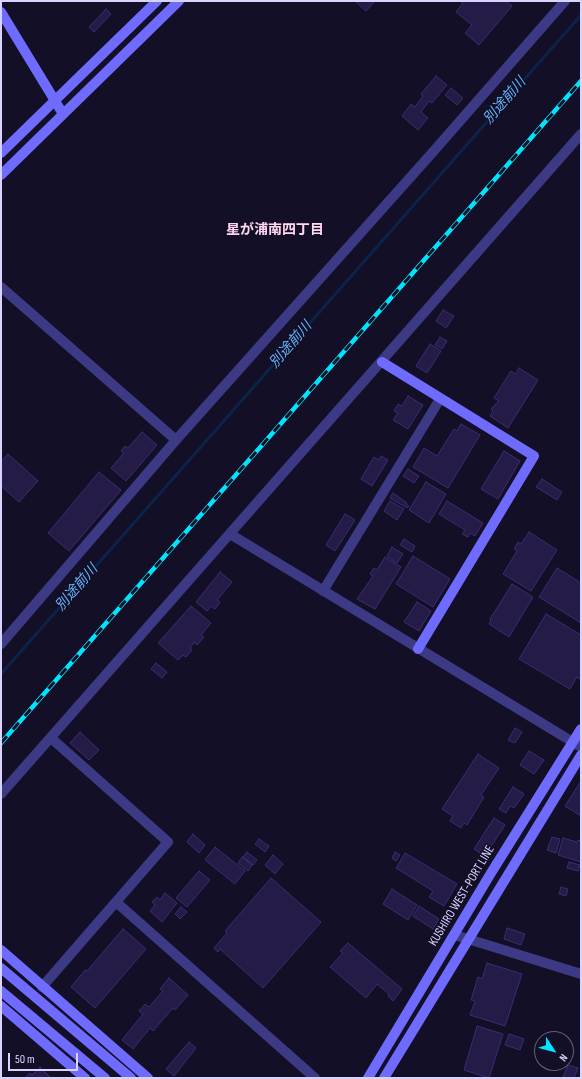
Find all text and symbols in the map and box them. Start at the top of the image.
water label: 別途前川 [480,74,530,128]
district label: 星が浦南四丁目 [226,222,324,238]
water label: 別途前川 [266,318,316,372]
water label: 別途前川 [52,561,102,615]
street label: KUSHIRO WEST-PORT LINE [426,843,498,949]
north arrow [534,1031,574,1071]
scale bar [10,1045,80,1071]
text: 50 m [15,1052,35,1067]
text: N [556,1052,570,1064]

